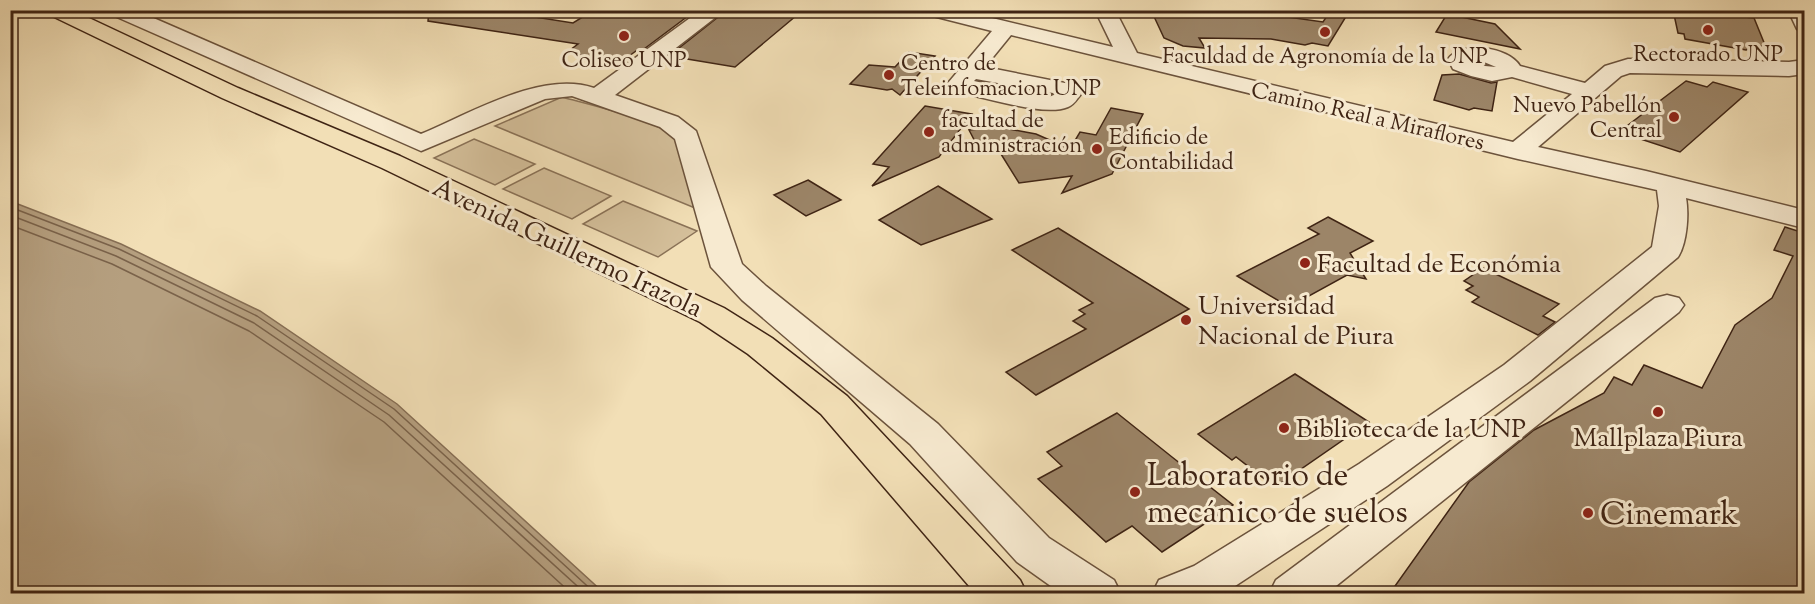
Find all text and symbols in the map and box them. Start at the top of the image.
marker: Rectorado UNP [1701,23,1715,37]
marker: Faculdad de Agronomía de la UNP [1318,25,1332,39]
marker: Coliseo UNP [617,29,631,43]
place label: Rectorado UNP [1633,40,1783,72]
place label: Faculdad de Agronomía de la UNP [1162,42,1488,74]
place label: Coliseo UNP [562,46,686,78]
place label: Centro de Teleinfomacion UNP [901,49,1101,106]
marker: Centro de Teleinfomacion UNP [882,68,896,82]
street label: Camino Real a Miraflores [1247,75,1487,160]
place label: Nuevo Pabellón Central [1513,91,1662,148]
place label: facultad de administración [941,106,1082,163]
marker: Nuevo Pabellón Central [1667,110,1681,124]
place label: Edificio de Contabilidad [1109,123,1234,180]
marker: facultad de administración [922,125,936,139]
marker: Edificio de Contabilidad [1090,142,1104,156]
street label: Avenida Guillermo Irazola [426,170,708,328]
place label: Facultad de Económia [1317,247,1561,284]
marker: Facultad de Económia [1298,256,1312,270]
place label: Universidad Nacional de Piura [1198,289,1394,356]
marker: Universidad Nacional de Piura [1179,313,1193,327]
marker: Mallplaza Piura [1651,405,1665,419]
place label: Biblioteca de la UNP [1296,412,1526,449]
marker: Biblioteca de la UNP [1277,421,1291,435]
place label: Mallplaza Piura [1573,421,1743,458]
place label: Laboratorio de mecánico de suelos [1147,454,1408,537]
marker: Laboratorio de mecánico de suelos [1128,485,1142,499]
place label: Cinemark [1600,493,1738,539]
marker: Cinemark [1581,506,1595,520]

